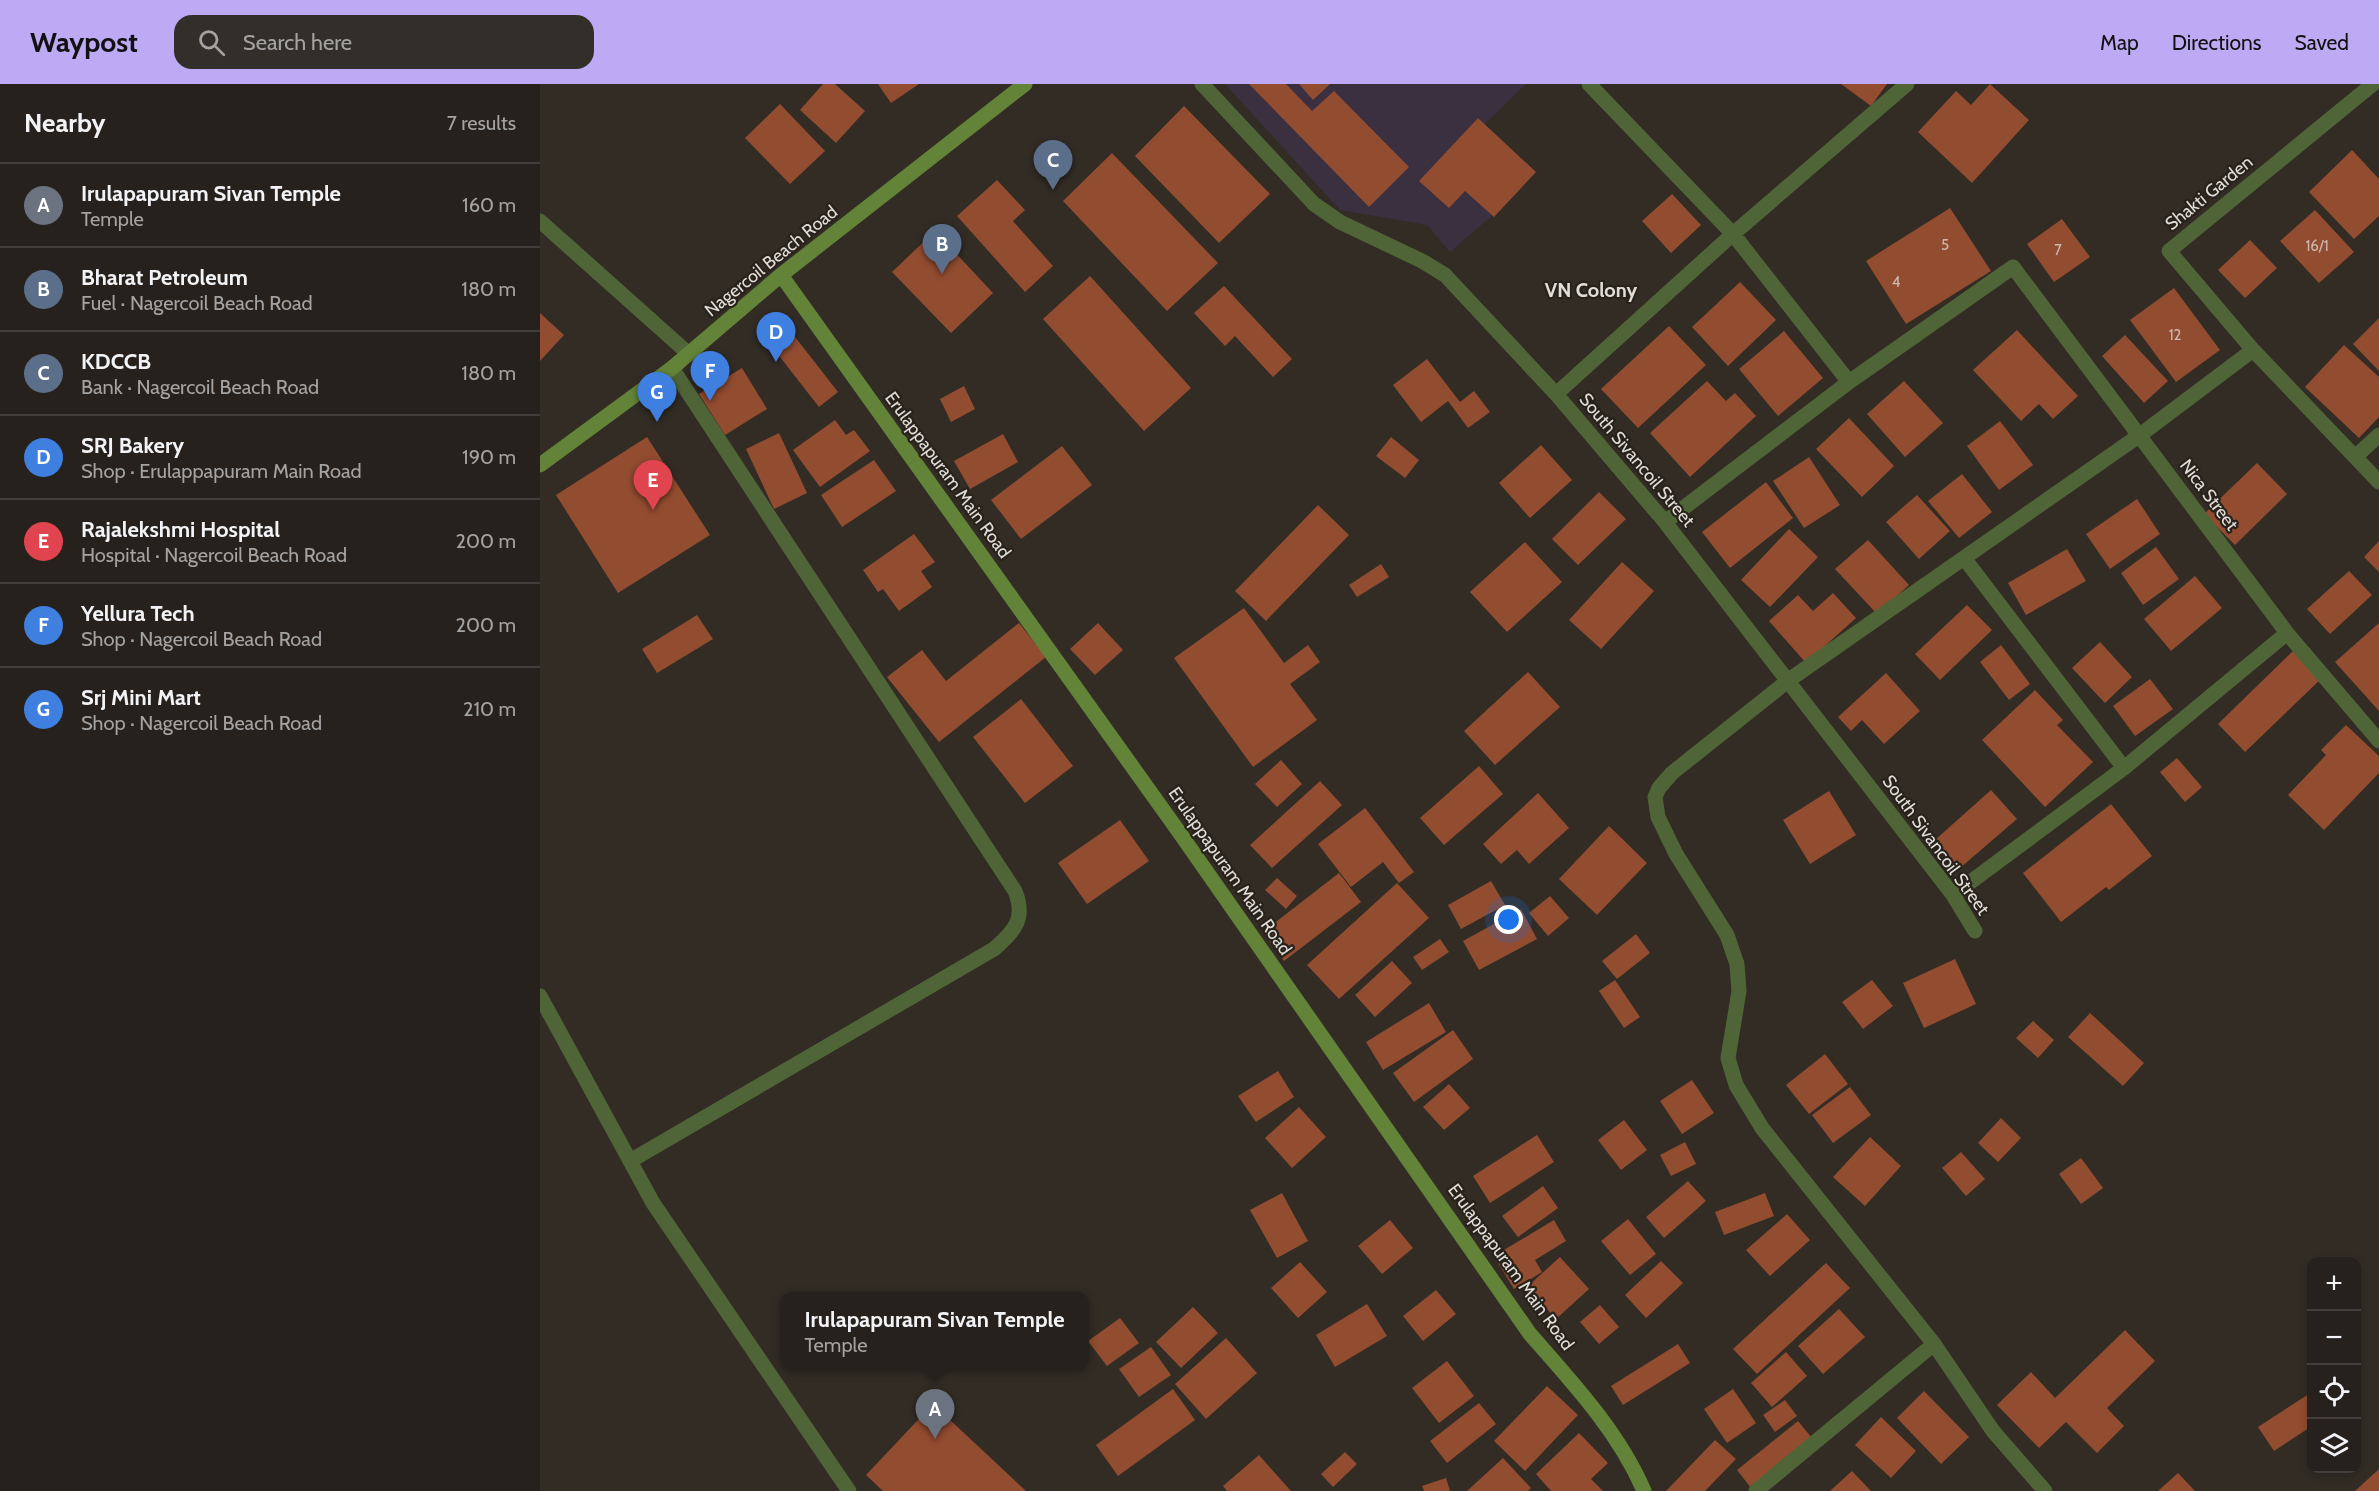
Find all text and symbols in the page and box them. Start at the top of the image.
search box [174,15,594,69]
text: Waypost [30,25,138,59]
icon: search [195,26,228,59]
text: Search here [243,29,352,56]
text: Map [2100,30,2139,55]
text: Directions [2172,30,2261,55]
text: Saved [2294,30,2349,55]
text: Nearby [24,107,105,139]
text: 7 results [447,111,516,135]
pin: C [1034,141,1072,190]
street label: Shakti Garden [2161,151,2257,235]
text: Irulapapuram Sivan Temple [81,180,341,207]
text: A [37,193,50,217]
text: 160 m [462,193,516,217]
street label: Nagercoil Beach Road [700,201,842,321]
text: Temple [81,207,144,231]
pin: B [922,224,962,274]
house number: 5 [1941,236,1949,254]
house number: 16/1 [2305,237,2329,255]
house number: 7 [2054,241,2062,259]
text: Bharat Petroleum [81,264,248,291]
house number: 4 [1892,273,1901,291]
text: B [37,277,50,301]
text: 180 m [461,277,516,301]
district label: VN Colony [1545,278,1637,302]
text: Fuel · Nagercoil Beach Road [81,291,313,315]
pin: D [756,312,796,362]
house number: 12 [2169,326,2182,344]
text: KDCCB [81,348,151,375]
pin: F [690,352,730,401]
text: C [37,361,50,385]
text: 180 m [461,361,516,385]
pin: G [638,372,676,422]
text: Bank · Nagercoil Beach Road [81,375,319,399]
street label: Erulappapuram Main Road [880,388,1016,562]
street label: South Sivancoil Street [1575,389,1699,531]
text: SRJ Bakery [81,432,184,459]
text: D [36,445,51,469]
text: 190 m [462,445,516,469]
street label: Nica Street [2175,455,2243,535]
text: Shop · Erulappapuram Main Road [81,459,362,483]
pin: E [634,460,672,510]
text: Rajalekshmi Hospital [81,516,280,543]
text: E [38,529,49,553]
text: 200 m [456,529,516,553]
text: Hospital · Nagercoil Beach Road [81,543,347,567]
text: Yellura Tech [81,600,195,627]
text: F [38,613,49,637]
text: 200 m [456,613,516,637]
text: Shop · Nagercoil Beach Road [81,627,322,651]
text: Srj Mini Mart [81,684,201,711]
text: G [37,697,50,721]
text: 210 m [463,697,516,721]
text: Shop · Nagercoil Beach Road [81,711,322,735]
street label: South Sivancoil Street [1878,771,1994,919]
street label: Erulappapuram Main Road [1164,783,1296,959]
your location [1494,905,1523,934]
street label: Erulappapuram Main Road [1443,1180,1579,1354]
map controls [2307,1257,2361,1473]
button: + [2307,1257,2361,1311]
popup [780,1292,1089,1370]
text: Irulapapuram Sivan Temple [805,1306,1064,1333]
button: − [2307,1311,2361,1365]
text: Temple [805,1333,867,1357]
button: locate [2307,1365,2361,1419]
pin: A [916,1390,954,1439]
button: layers [2307,1419,2361,1473]

